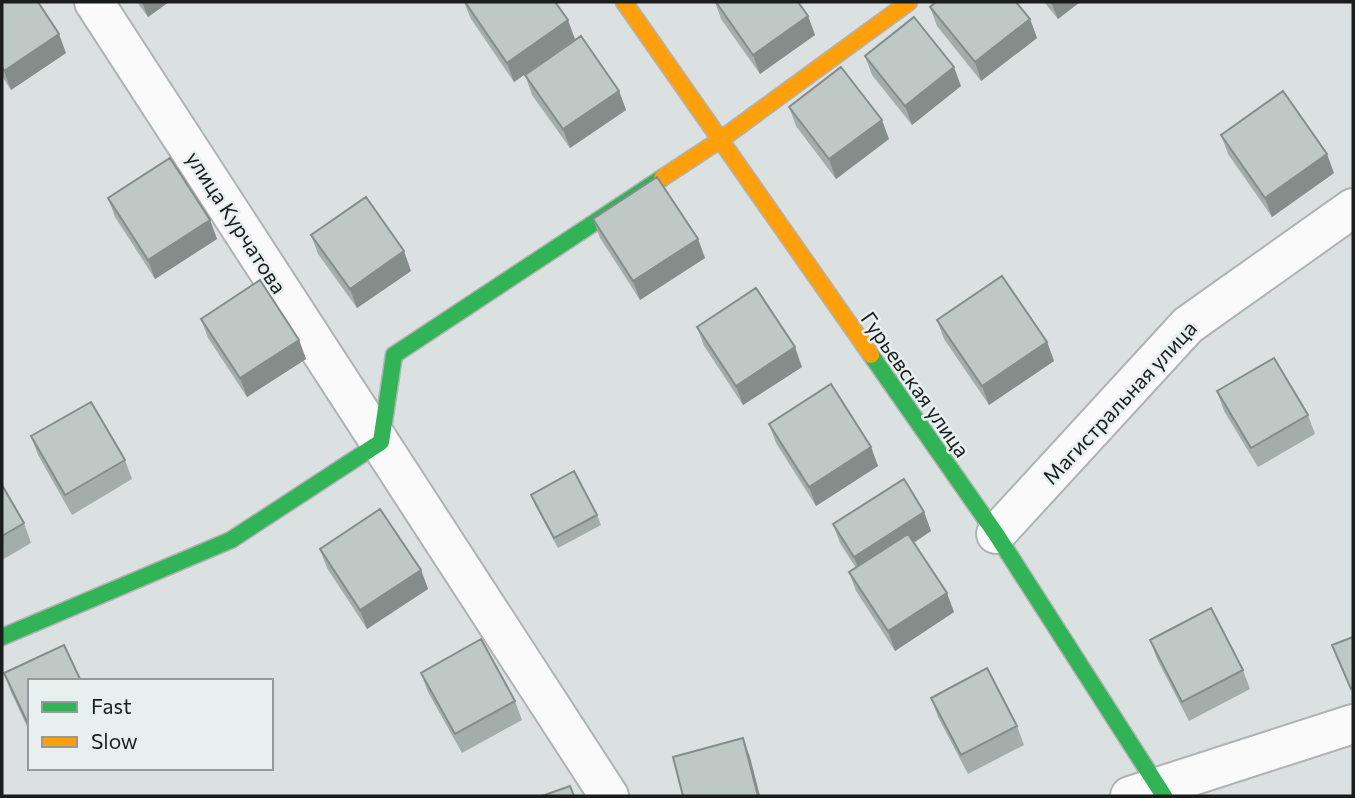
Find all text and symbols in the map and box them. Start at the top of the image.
street label: улица Курчатова [182,146,292,298]
street label: Гурьевская улица [857,307,975,461]
street label: Магистральная улица [1037,315,1201,489]
legend [28,679,273,770]
text: Fast [91,693,132,718]
text: Slow [91,728,138,753]

